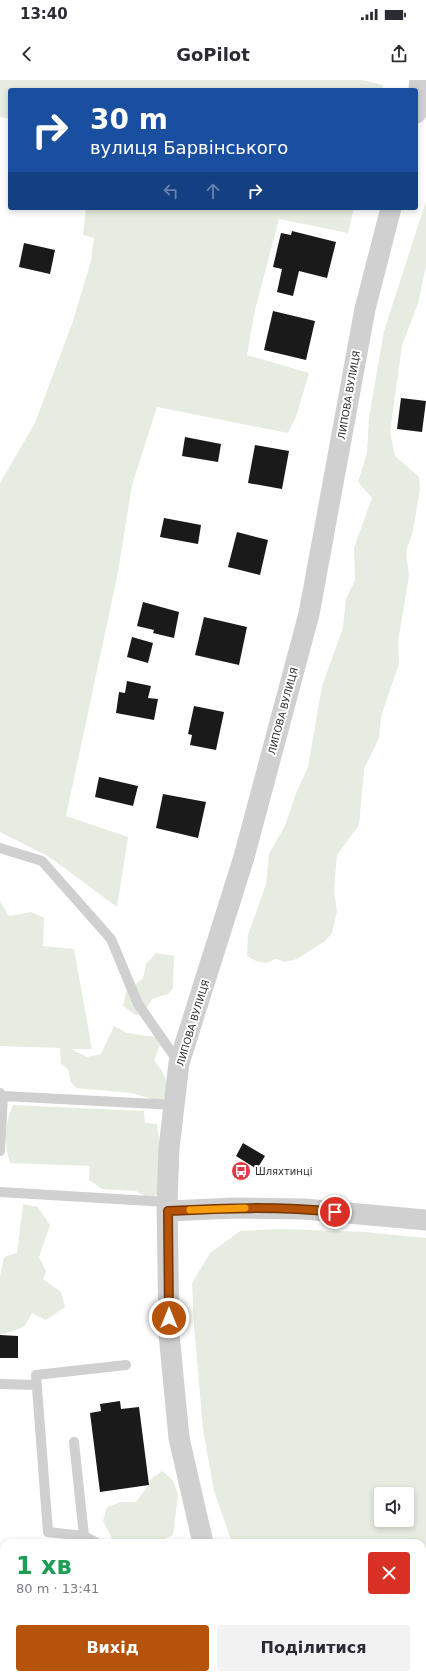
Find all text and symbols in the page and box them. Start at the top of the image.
text: 13:40 [20,5,68,23]
icon: back [16,43,38,65]
icon: share [388,43,410,65]
text: GoPilot [176,44,250,65]
text: 30 m [90,103,168,136]
icon: right [24,104,76,156]
text: вулиця Барвінського [90,137,288,158]
icon: left [160,180,182,202]
icon: ahead [202,180,224,202]
icon: right [244,180,266,202]
street label: ЛИПОВА ВУЛИЦЯ [336,350,362,440]
street label: ЛИПОВА ВУЛИЦЯ [266,666,300,756]
street label: ЛИПОВА ВУЛИЦЯ [175,978,211,1068]
bus stop icon: Шляхтинці [230,1160,252,1182]
place label: Шляхтинці [255,1166,312,1177]
pin [318,1195,352,1229]
icon: arrive [324,1201,346,1223]
position arrow [148,1297,190,1339]
map controls [374,1487,414,1527]
button: sound [374,1487,414,1527]
text: 1 хв [16,1552,72,1580]
button: close [368,1552,410,1594]
text: 80 m · 13:41 [16,1581,99,1596]
button: Вихід [16,1625,209,1671]
button: Поділитися [217,1625,410,1671]

